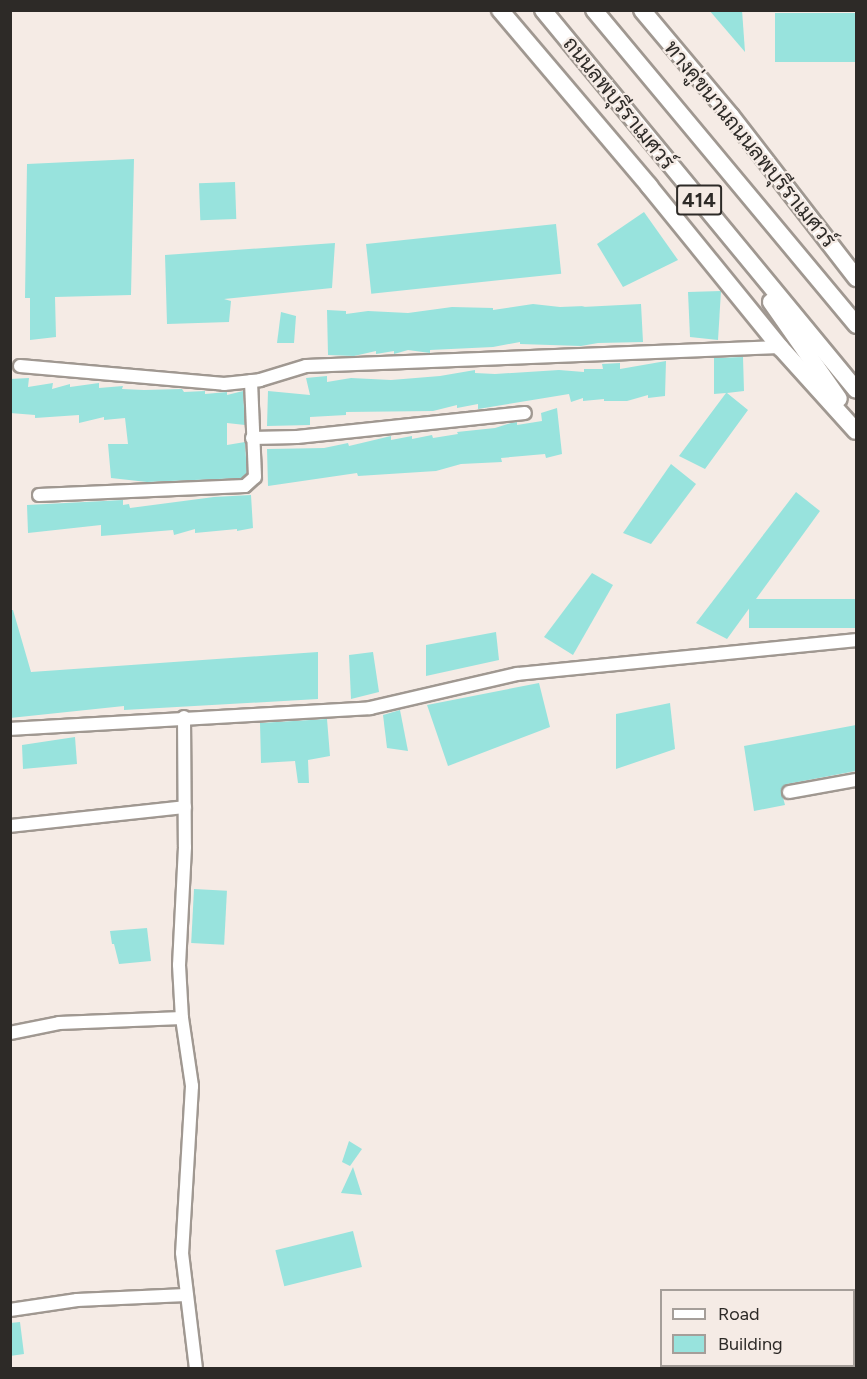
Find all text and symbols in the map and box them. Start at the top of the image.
street label: ถนนลพบุรีราเมศวร์ [558,32,680,174]
street label: ทางคู่ขนานถนนลพบุรีราเมศวร์ [659,35,841,253]
road number: 414 [675,183,723,217]
legend [660,1289,855,1367]
text: Road [718,1303,759,1325]
text: Building [718,1333,783,1355]

